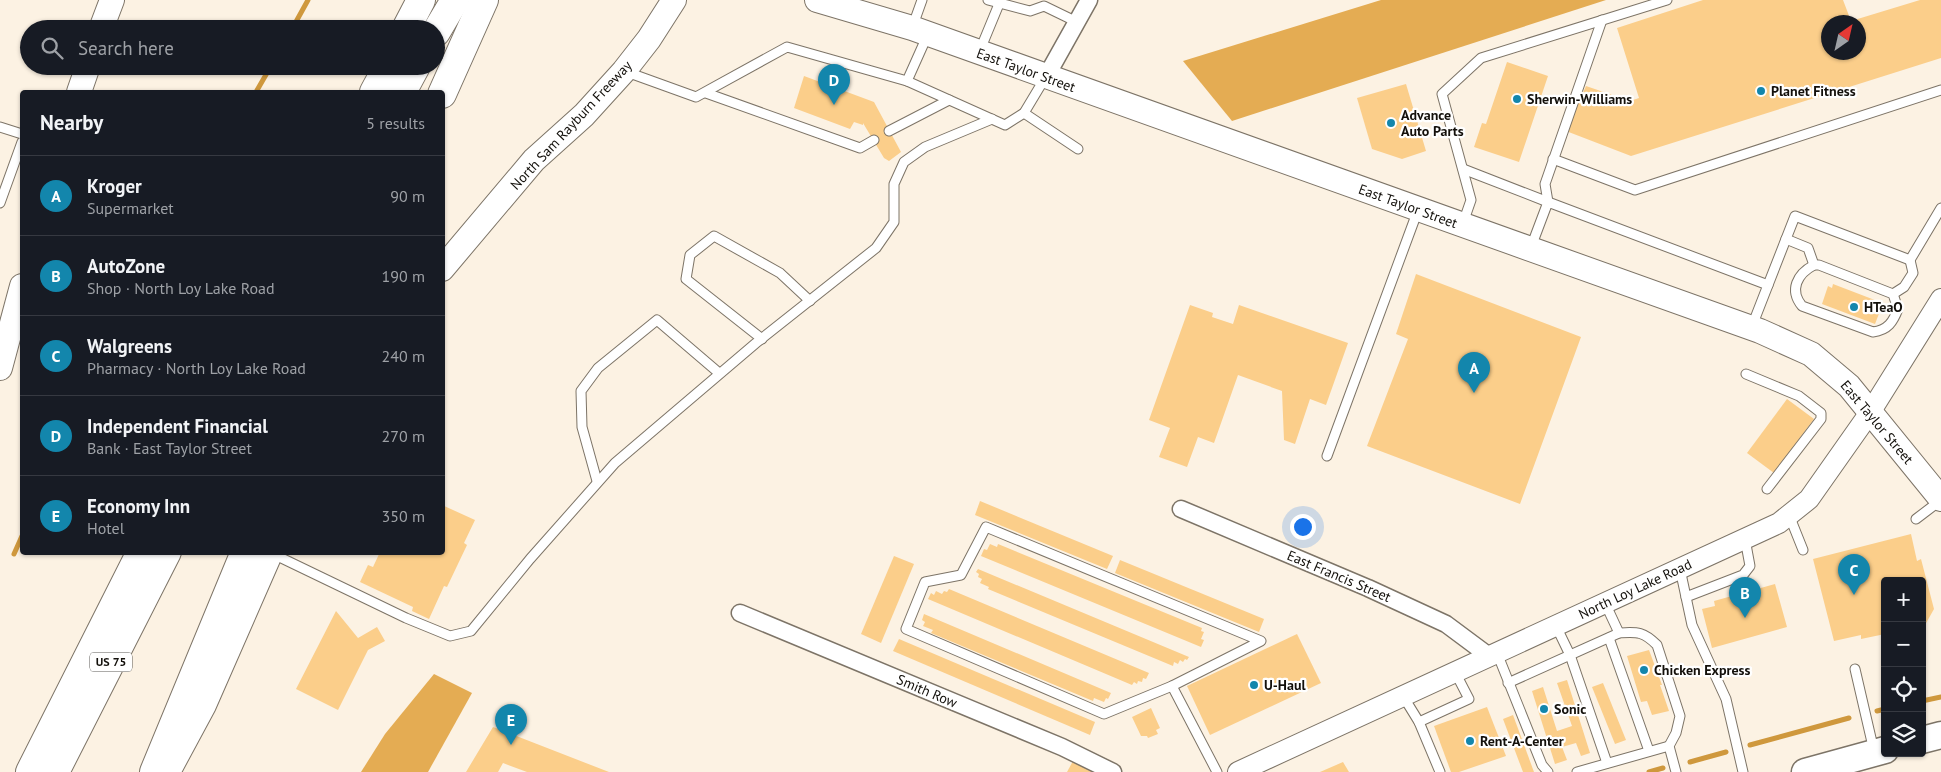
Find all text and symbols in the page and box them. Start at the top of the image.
north arrow [1821,15,1866,60]
search box [20,20,445,75]
icon: search [38,34,66,62]
text: Search here [78,36,174,60]
street label: East Taylor Street [974,44,1078,96]
street label: North Sam Rayburn Freeway [506,56,636,193]
pin: D [818,64,850,105]
place label: Planet Fitness [1771,82,1856,100]
marker: Planet Fitness [1755,85,1767,97]
place label: Sherwin-Williams [1527,90,1632,108]
marker: Sherwin-Williams [1511,93,1523,105]
place label: Advance Auto Parts [1401,106,1464,140]
text: Nearby [40,109,103,136]
text: 5 results [366,113,425,133]
marker: Advance Auto Parts [1385,117,1397,129]
text: Kroger [87,174,142,198]
street label: East Taylor Street [1356,180,1460,232]
text: A [51,186,61,206]
text: 90 m [390,186,425,206]
text: Supermarket [87,198,174,218]
text: AutoZone [87,254,165,278]
text: B [51,266,61,286]
text: 190 m [382,266,425,286]
text: Shop · North Loy Lake Road [87,278,275,298]
place label: HTeaO [1864,298,1903,316]
marker: HTeaO [1848,301,1860,313]
text: Walgreens [87,334,172,358]
text: C [52,346,60,366]
text: 240 m [382,346,425,366]
pin: A [1458,352,1490,393]
text: Pharmacy · North Loy Lake Road [87,358,306,378]
street label: East Taylor Street [1837,376,1917,468]
text: Independent Financial [87,414,268,438]
text: D [51,426,61,446]
text: 270 m [382,426,425,446]
text: Bank · East Taylor Street [87,438,252,458]
text: Economy Inn [87,494,190,518]
text: E [52,506,60,526]
text: 350 m [382,506,425,526]
your location [1290,514,1316,540]
text: Hotel [87,518,124,538]
street label: East Francis Street [1284,546,1394,606]
pin: C [1838,554,1870,595]
street label: North Loy Lake Road [1576,555,1694,623]
pin: B [1729,577,1761,618]
map controls [1881,577,1926,757]
button: + [1881,577,1926,622]
button: − [1881,622,1926,667]
road number: US 75 [90,652,132,672]
place label: Chicken Express [1654,661,1750,679]
marker: Chicken Express [1638,664,1650,676]
button: locate [1881,667,1926,712]
street label: Smith Row [894,670,961,712]
place label: U-Haul [1264,676,1306,694]
marker: U-Haul [1248,679,1260,691]
place label: Sonic [1554,700,1586,718]
marker: Sonic [1538,703,1550,715]
pin: E [495,704,527,745]
button: layers [1881,712,1926,757]
place label: Rent-A-Center [1480,732,1564,750]
marker: Rent-A-Center [1464,735,1476,747]

